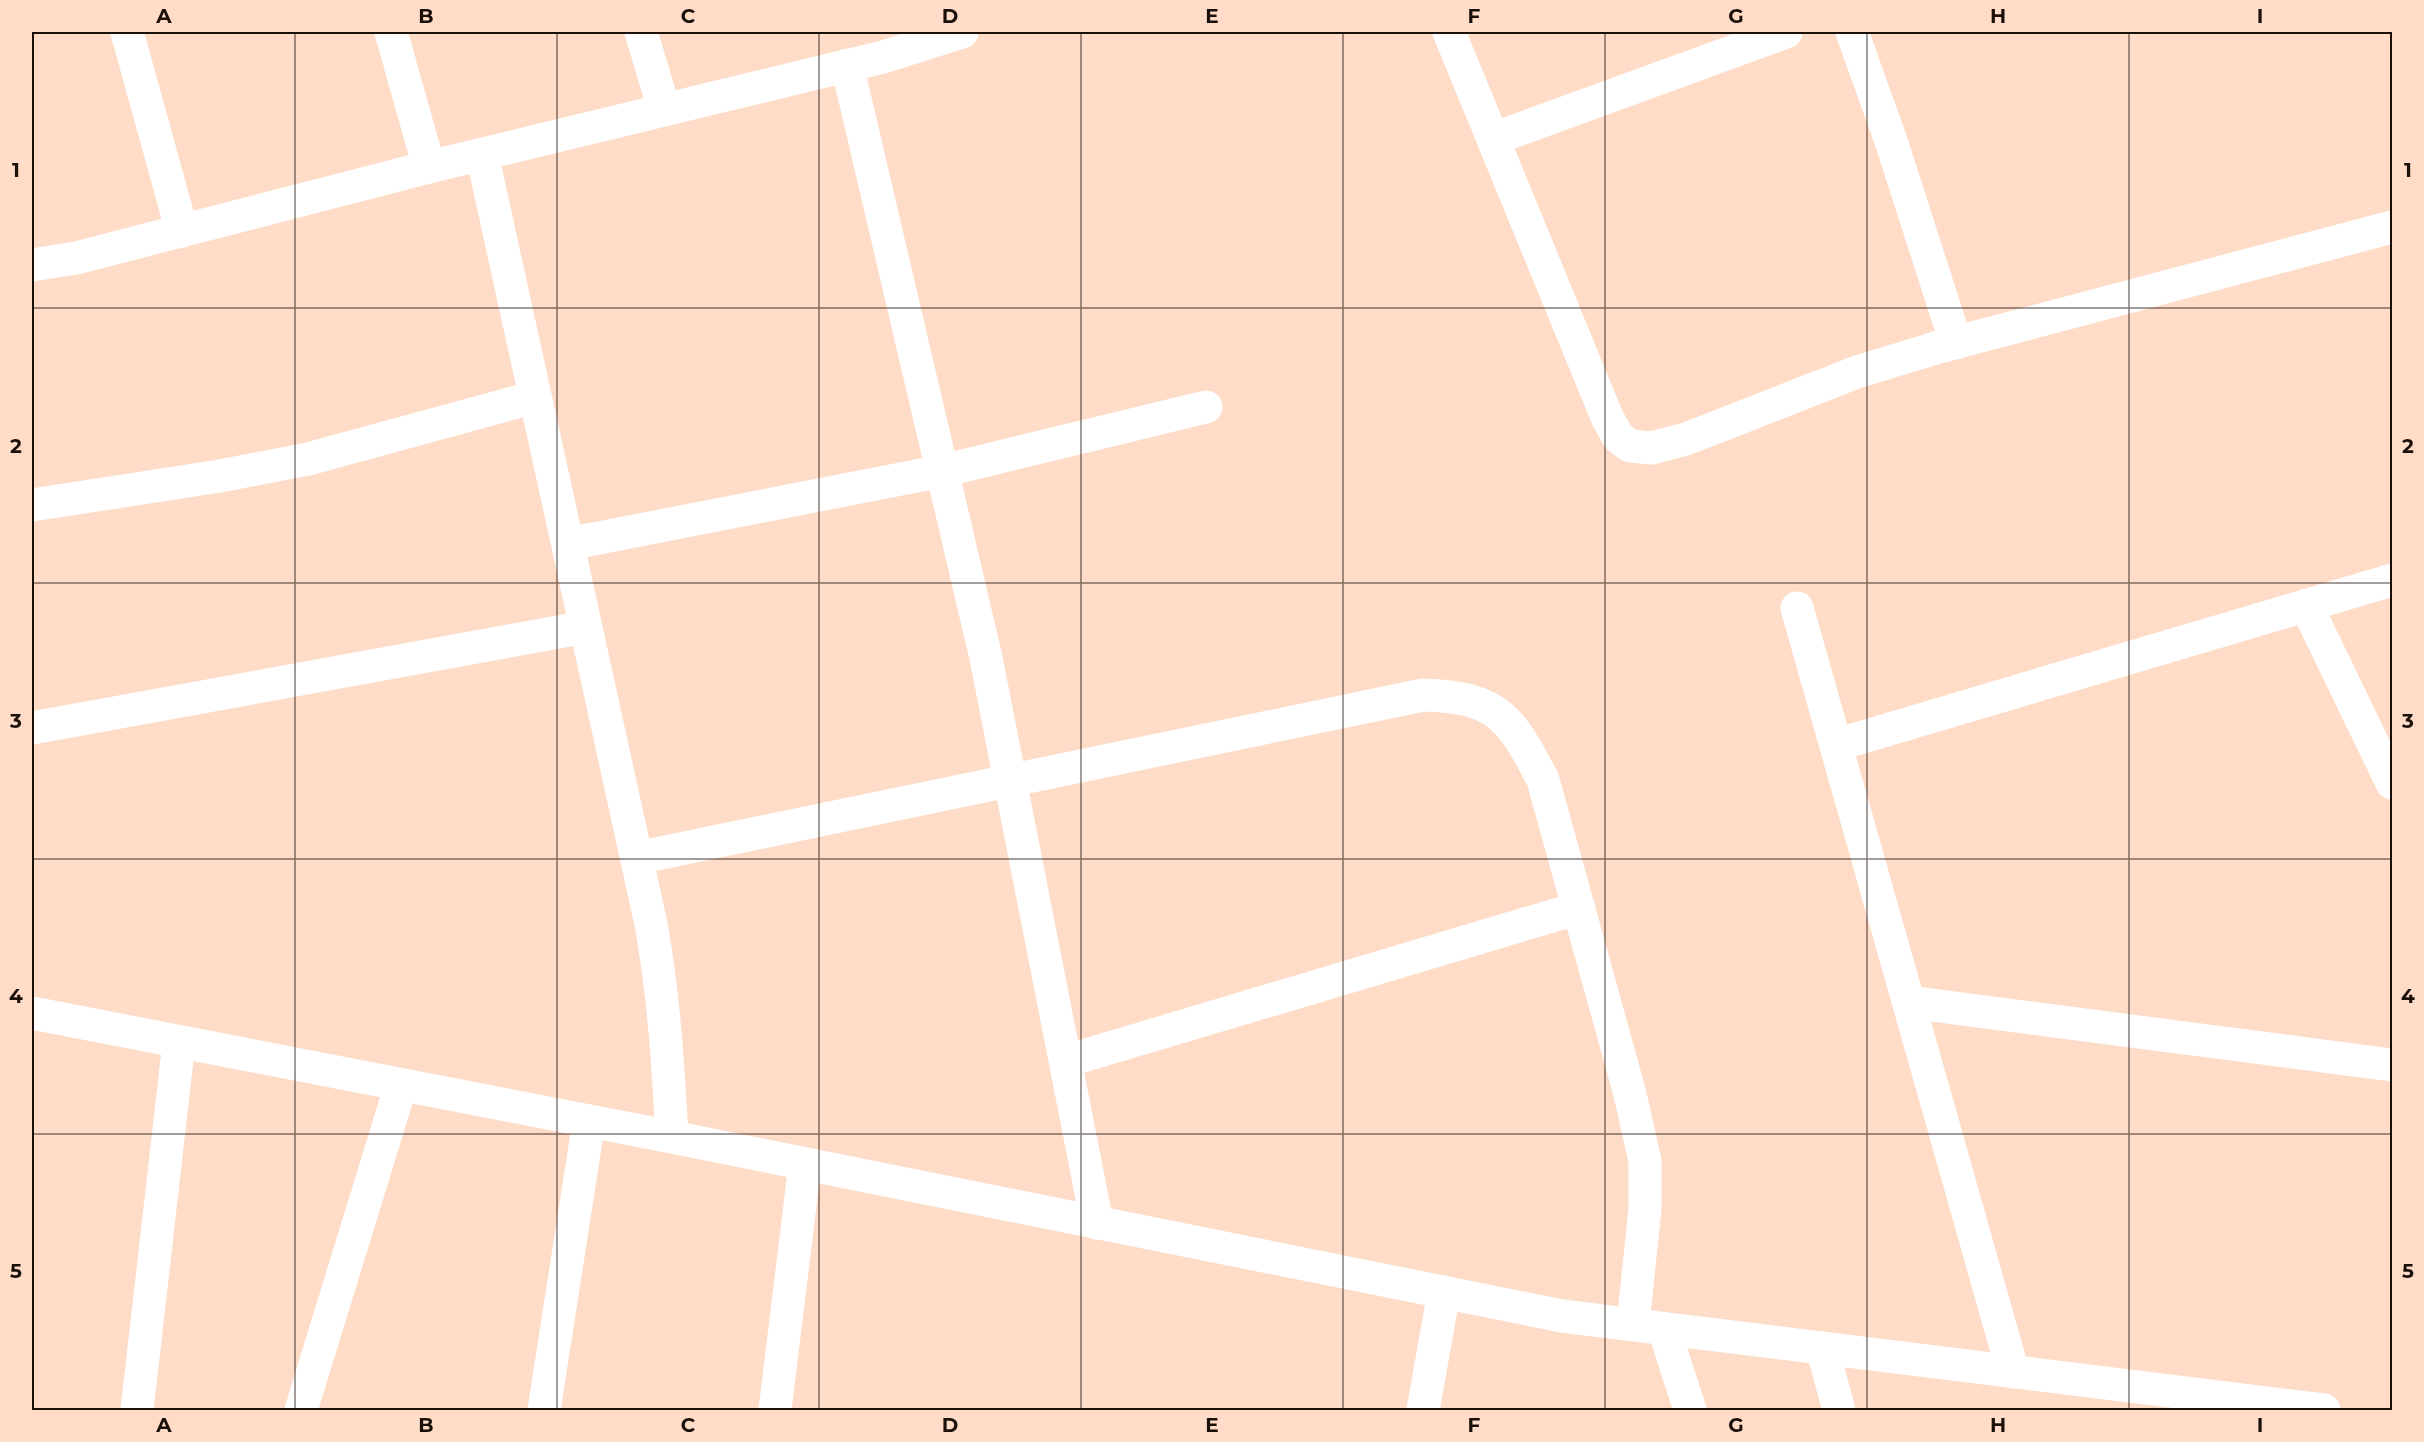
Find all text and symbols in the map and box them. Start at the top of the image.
text: A [155,4,172,28]
text: B [418,4,434,28]
text: C [681,4,696,28]
text: D [942,4,958,28]
text: E [1205,4,1219,28]
text: F [1468,4,1481,28]
text: G [1728,4,1744,28]
text: H [1990,4,2006,28]
text: I [2257,4,2263,28]
text: 1 [12,158,20,182]
text: 1 [2404,158,2412,182]
text: 2 [10,434,22,458]
text: 2 [2402,434,2414,458]
text: 3 [9,709,22,733]
text: 3 [2401,709,2414,733]
text: 4 [9,984,23,1008]
text: 4 [2401,984,2415,1008]
text: 5 [10,1259,22,1283]
text: 5 [2402,1259,2414,1283]
text: A [155,1413,172,1437]
text: B [418,1413,434,1437]
text: C [681,1413,696,1437]
text: D [942,1413,958,1437]
text: E [1205,1413,1219,1437]
text: F [1468,1413,1481,1437]
text: G [1728,1413,1744,1437]
text: H [1990,1413,2006,1437]
text: I [2257,1413,2263,1437]

